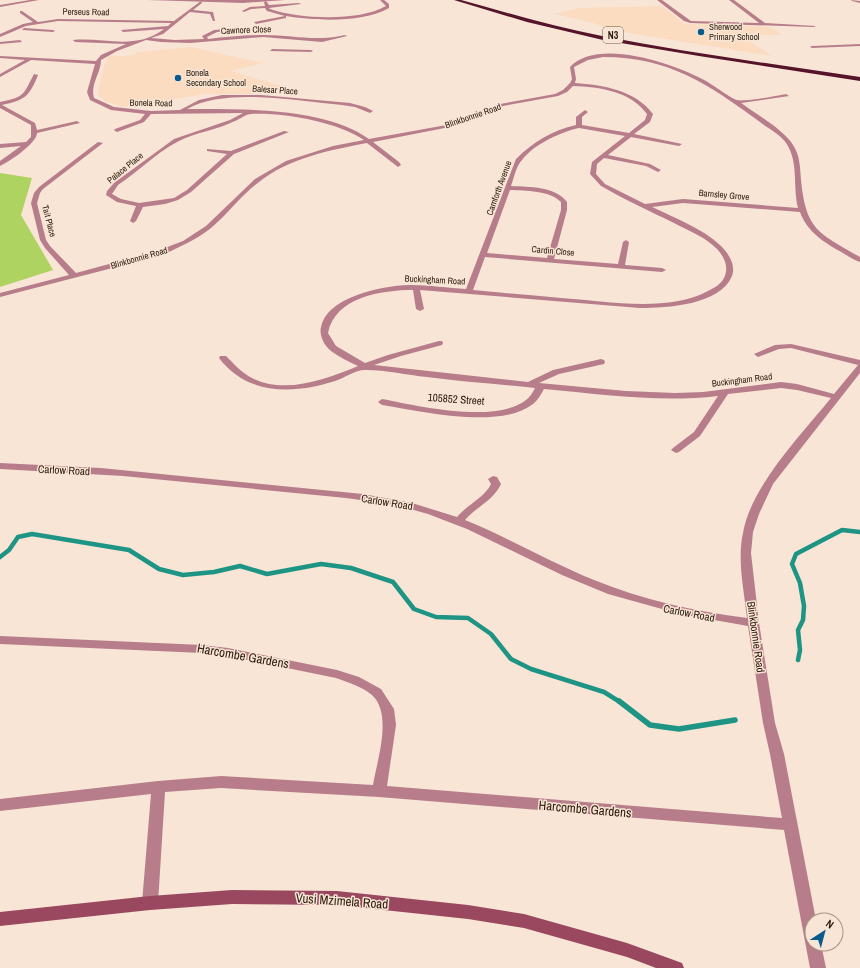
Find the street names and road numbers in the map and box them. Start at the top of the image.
street label: Perseus Road [63,6,109,18]
street label: Cawnore Close [221,23,271,37]
road number: N3 [603,27,623,43]
street label: Balesar Place [252,82,298,98]
street label: Bonela Road [130,97,172,109]
street label: Blinkbonnie Road [443,101,503,131]
street label: Palace Place [104,150,146,186]
street label: Carnforth Avenue [484,159,514,217]
street label: Barnsley Grove [698,187,750,203]
street label: Tait Place [39,204,59,238]
street label: Cardin Close [531,243,575,259]
street label: Blinkbonnie Road [109,244,169,272]
street label: Buckingham Road [404,272,466,288]
street label: Buckingham Road [711,370,773,390]
street label: 105852 Street [427,390,485,408]
street label: Carlow Road [38,462,90,478]
street label: Carlow Road [360,491,414,513]
street label: Carlow Road [662,601,716,625]
street label: Blinkbonnie Road [744,601,768,673]
street label: Harcombe Gardens [196,640,290,672]
street label: Harcombe Gardens [538,796,632,822]
street label: Vusi Mzimela Road [295,889,389,913]

